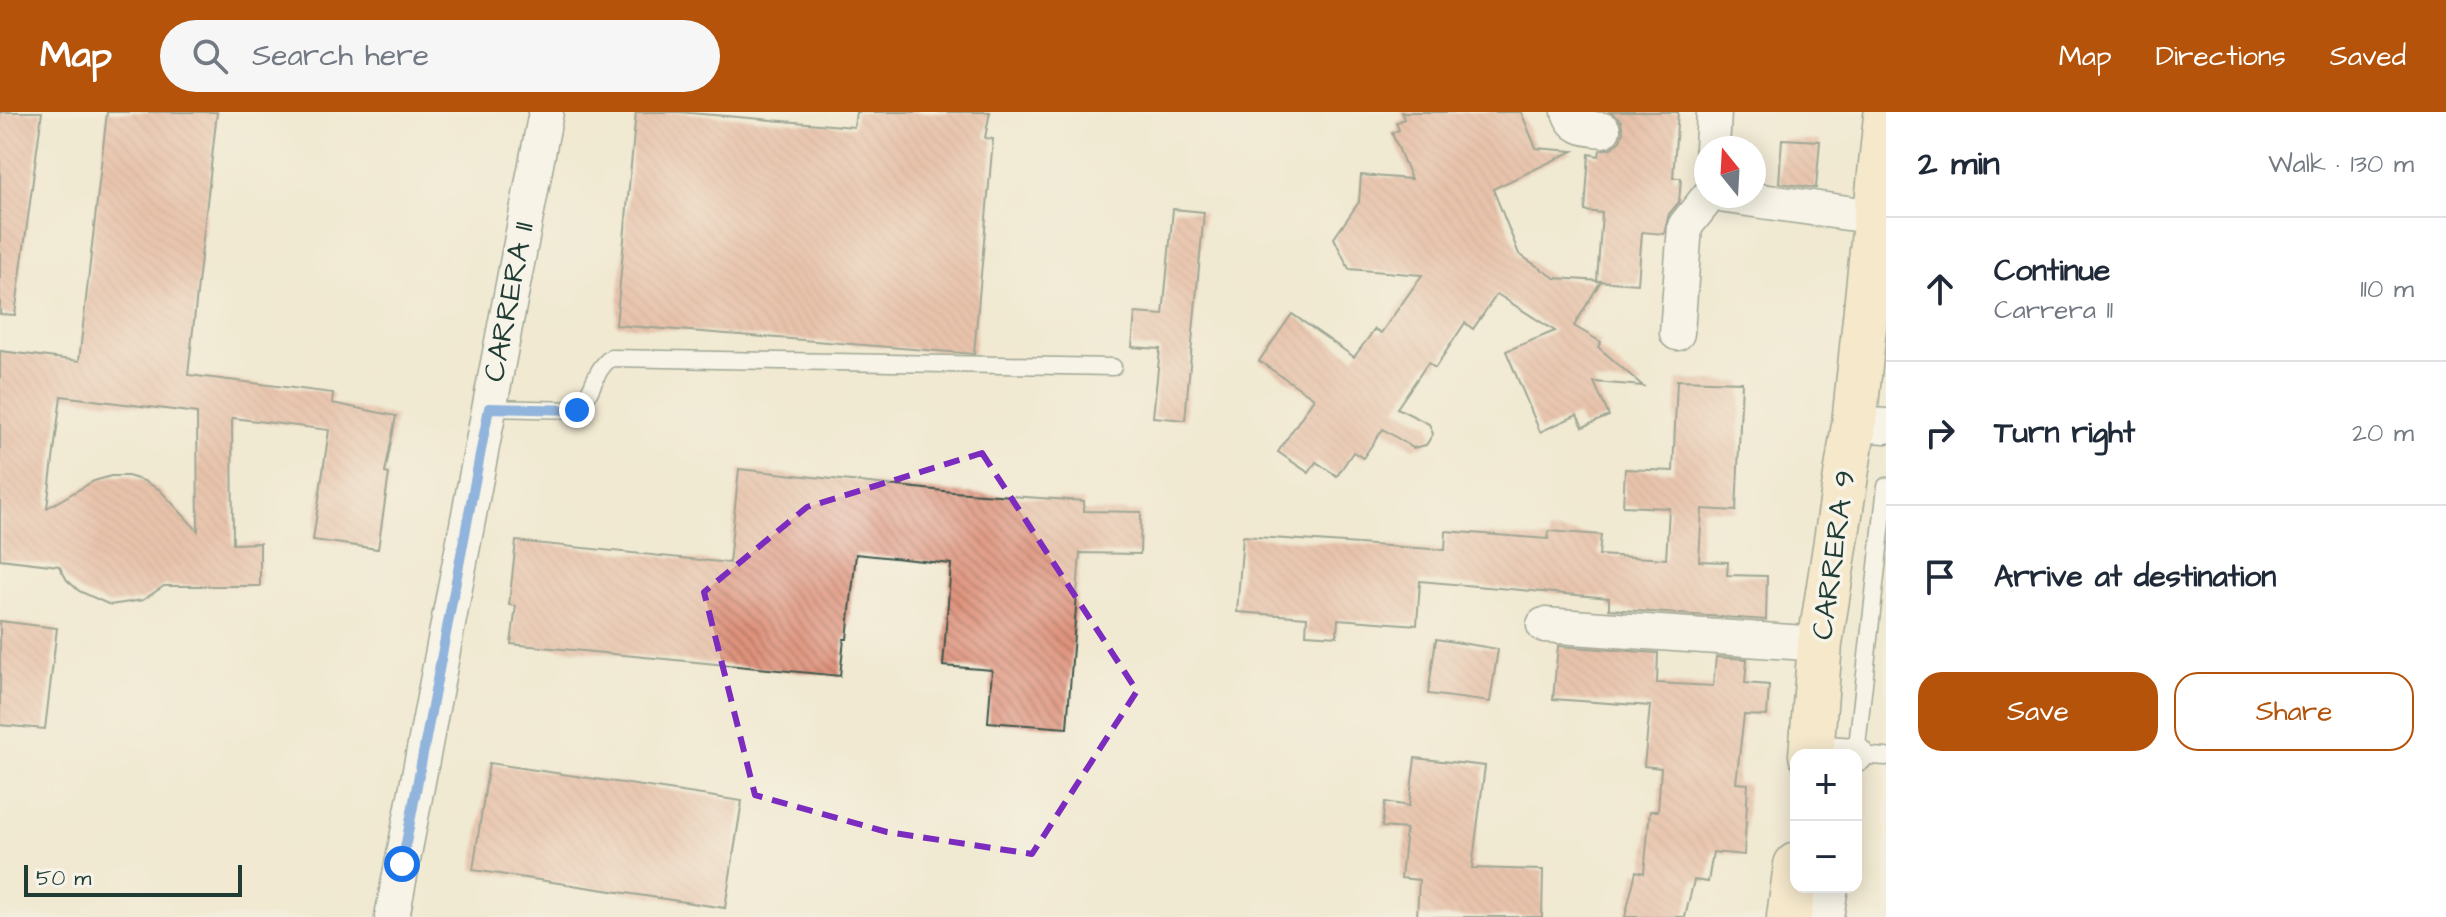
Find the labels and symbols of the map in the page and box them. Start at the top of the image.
north arrow [1694,136,1766,208]
street label: CARRERA 11 [473,219,545,385]
route end [559,392,595,428]
street label: CARRERA 9 [1801,468,1867,642]
route start [384,846,420,882]
scale bar [24,861,242,897]

